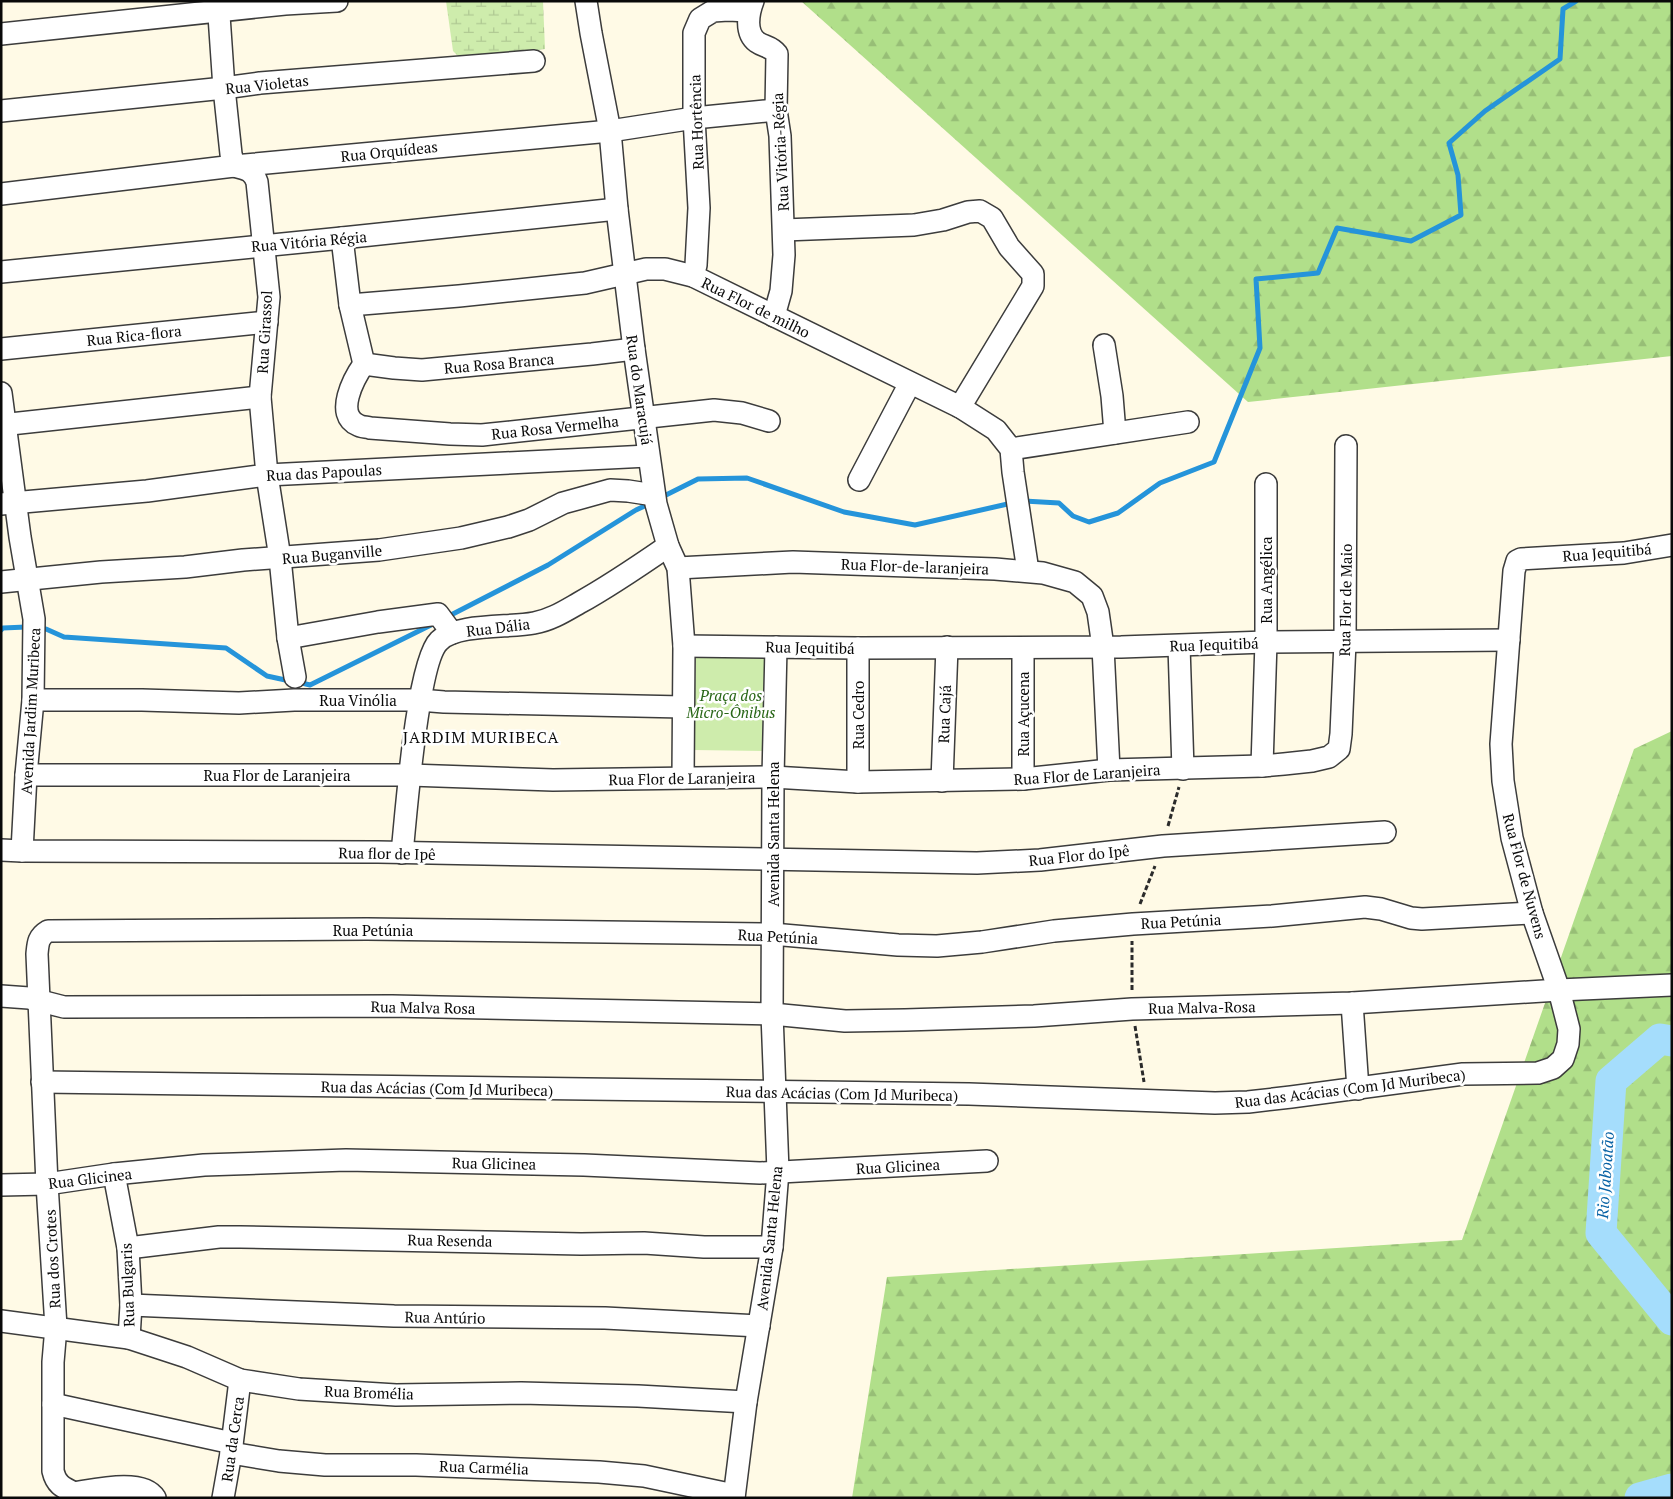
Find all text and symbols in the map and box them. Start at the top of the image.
street label: Rua Violetas [224,70,310,98]
street label: Rua Hortência [684,74,708,170]
street label: Rua Vitória-Régia [767,92,793,212]
street label: Rua Orquídeas [339,136,439,166]
street label: Rua Vitória Régia [250,226,368,256]
street label: Rua Flor de milho [698,272,814,342]
street label: Rua Girassol [252,290,276,374]
street label: Rua Rica-flora [86,320,183,350]
street label: Rua do Maracujá [622,334,658,447]
street label: Rua Rosa Branca [443,348,555,378]
street label: Rua Rosa Vermelha [490,410,620,444]
street label: Rua das Papoulas [266,459,382,485]
street label: Rua Angélica [1256,536,1276,624]
street label: Rua Jequitibá [1562,538,1653,566]
street label: Rua Buganville [281,540,383,568]
street label: Rua Flor de Maio [1334,543,1356,657]
street label: Rua Flor-de-laranjeira [841,553,990,579]
street label: Rua Dália [465,613,531,641]
street label: Avenida Jardim Muribeca [16,627,44,795]
street label: Rua Jequitibá [1169,632,1259,656]
street label: Rua Jequitibá [765,636,855,658]
street label: Rua Açucena [1013,671,1033,757]
street label: Rua Cedro [848,681,868,749]
street label: Rua Cajá [933,684,955,744]
park label: Praça dos Micro-Ônibus [685,685,776,722]
street label: Rua Vinólia [319,690,397,710]
district label: JARDIM MURIBECA [403,726,559,748]
street label: Rua Flor de Laranjeira [1013,759,1161,789]
street label: Avenida Santa Helena [763,761,783,907]
street label: Rua Flor de Laranjeira [203,765,351,785]
street label: Rua Flor de Laranjeira [608,767,756,789]
street label: Rua Flor de Nuvens [1499,811,1551,941]
street label: Rua Flor do Ipê [1028,840,1130,870]
street label: Rua flor de Ipê [338,842,436,864]
street label: Rua Petúnia [1140,909,1222,933]
street label: Rua Petúnia [333,920,414,940]
street label: Rua Petúnia [737,924,819,948]
street label: Rua Malva Rosa [370,996,476,1018]
street label: Rua Malva-Rosa [1148,996,1256,1018]
street label: Rua das Acácias (Com Jd Muribeca) [1233,1064,1467,1112]
street label: Rua das Acácias (Com Jd Muribeca) [321,1076,553,1100]
street label: Rua das Acácias (Com Jd Muribeca) [726,1081,958,1105]
water label: Rio Jaboatão [1591,1131,1619,1220]
street label: Rua Glicinea [452,1152,537,1174]
street label: Rua Glicinea [855,1154,941,1178]
street label: Rua Glicinea [47,1163,133,1193]
street label: Avenida Santa Helena [751,1164,787,1311]
street label: Rua dos Crotes [39,1209,65,1309]
street label: Rua Resenda [407,1229,493,1251]
street label: Rua Bulgaris [116,1243,138,1327]
street label: Rua Antúrio [404,1306,486,1328]
street label: Rua Bromélia [324,1380,415,1404]
street label: Rua da Cerca [216,1395,248,1483]
street label: Rua Carmélia [439,1455,529,1479]

